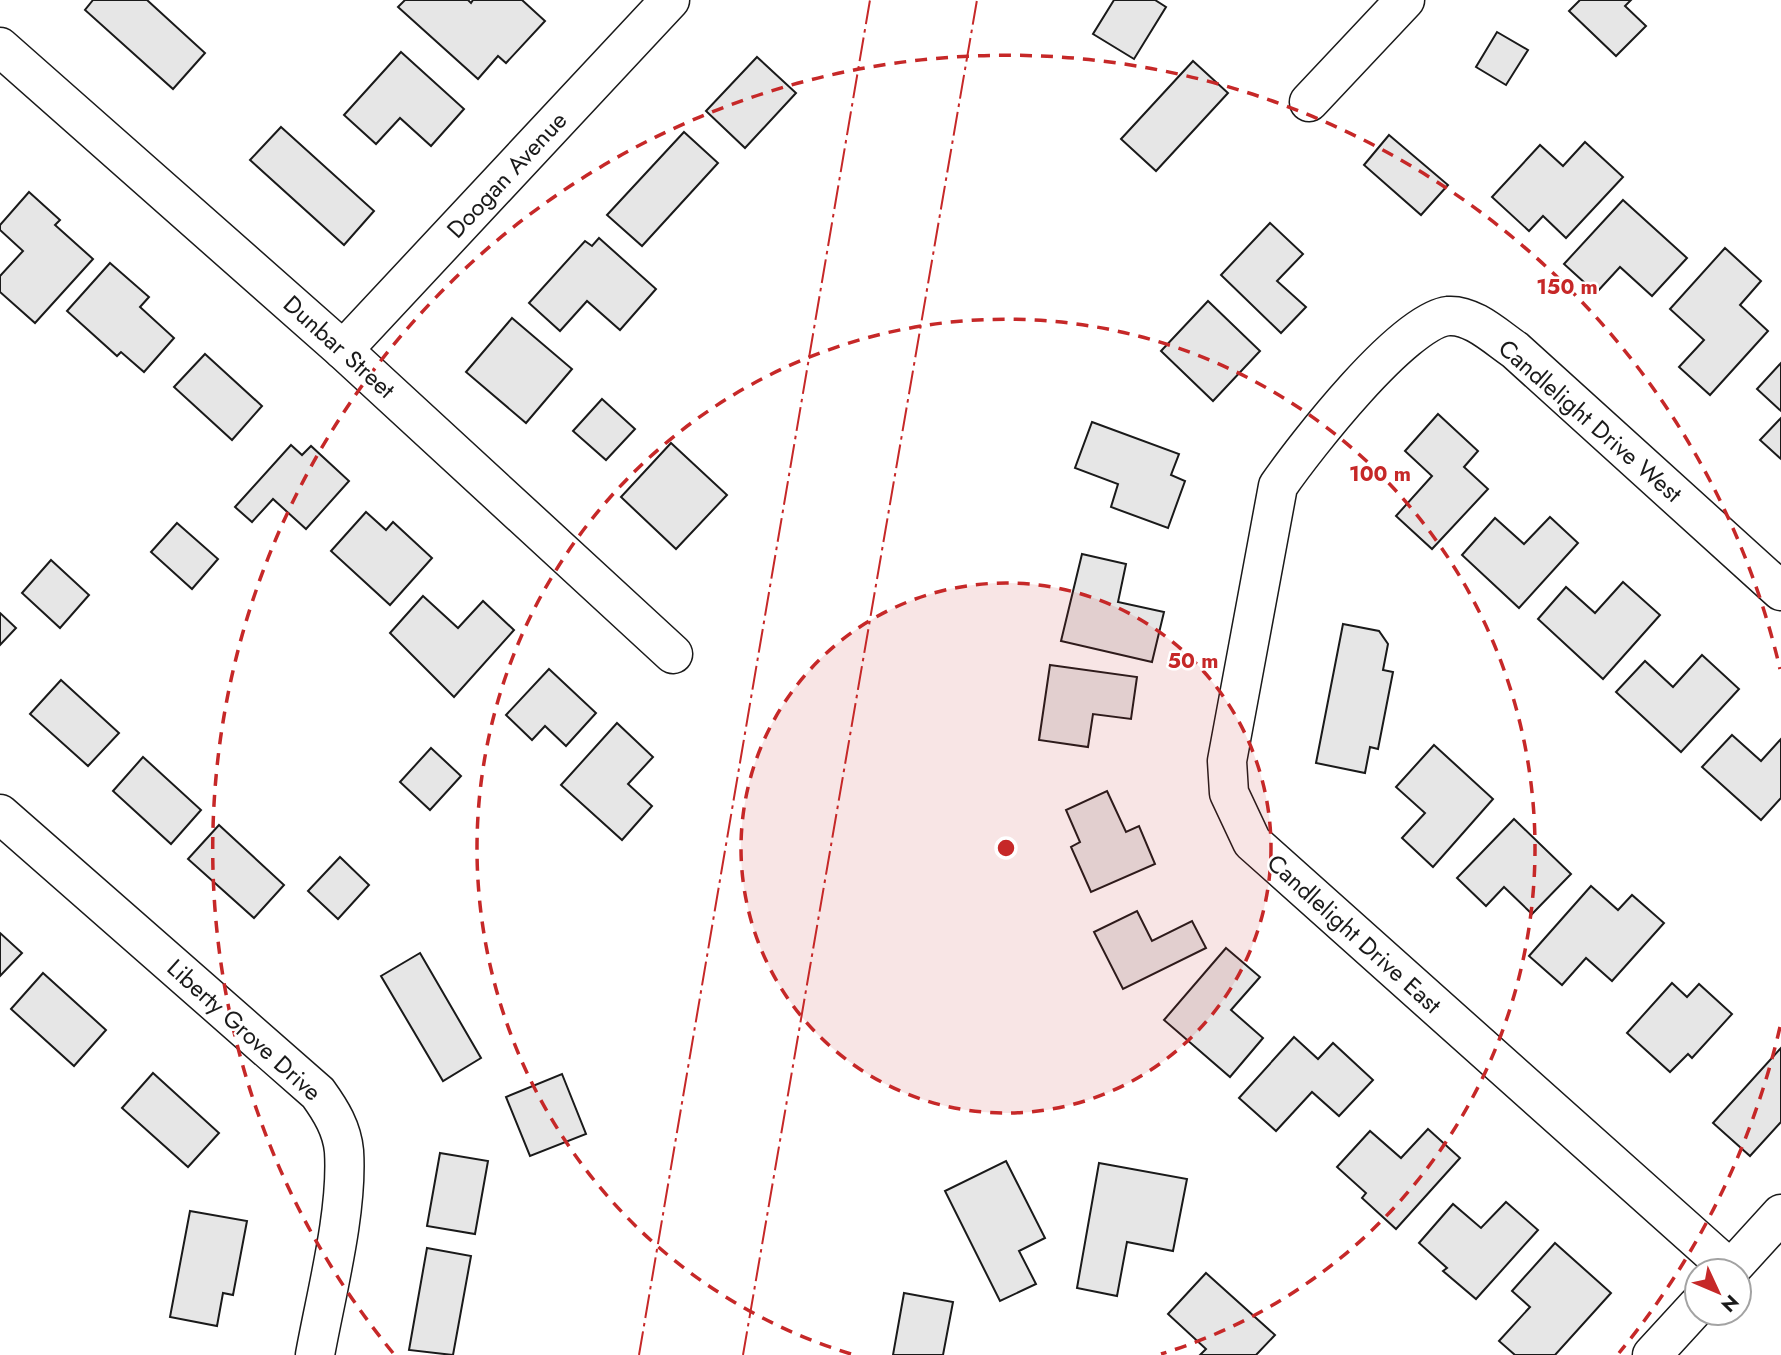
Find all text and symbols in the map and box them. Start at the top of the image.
street label: Doogan Avenue [438,103,575,246]
text: 150 m [1536,272,1598,302]
street label: Dunbar Street [276,287,403,406]
street label: Candlelight Drive West [1491,331,1690,511]
text: 100 m [1349,459,1411,489]
text: 50 m [1168,646,1218,676]
centre of rings [994,836,1018,860]
street label: Candlelight Drive East [1259,846,1449,1022]
street label: Liberty Grove Drive [159,951,329,1109]
north arrow [1683,1257,1753,1327]
text: N [1715,1289,1745,1318]

